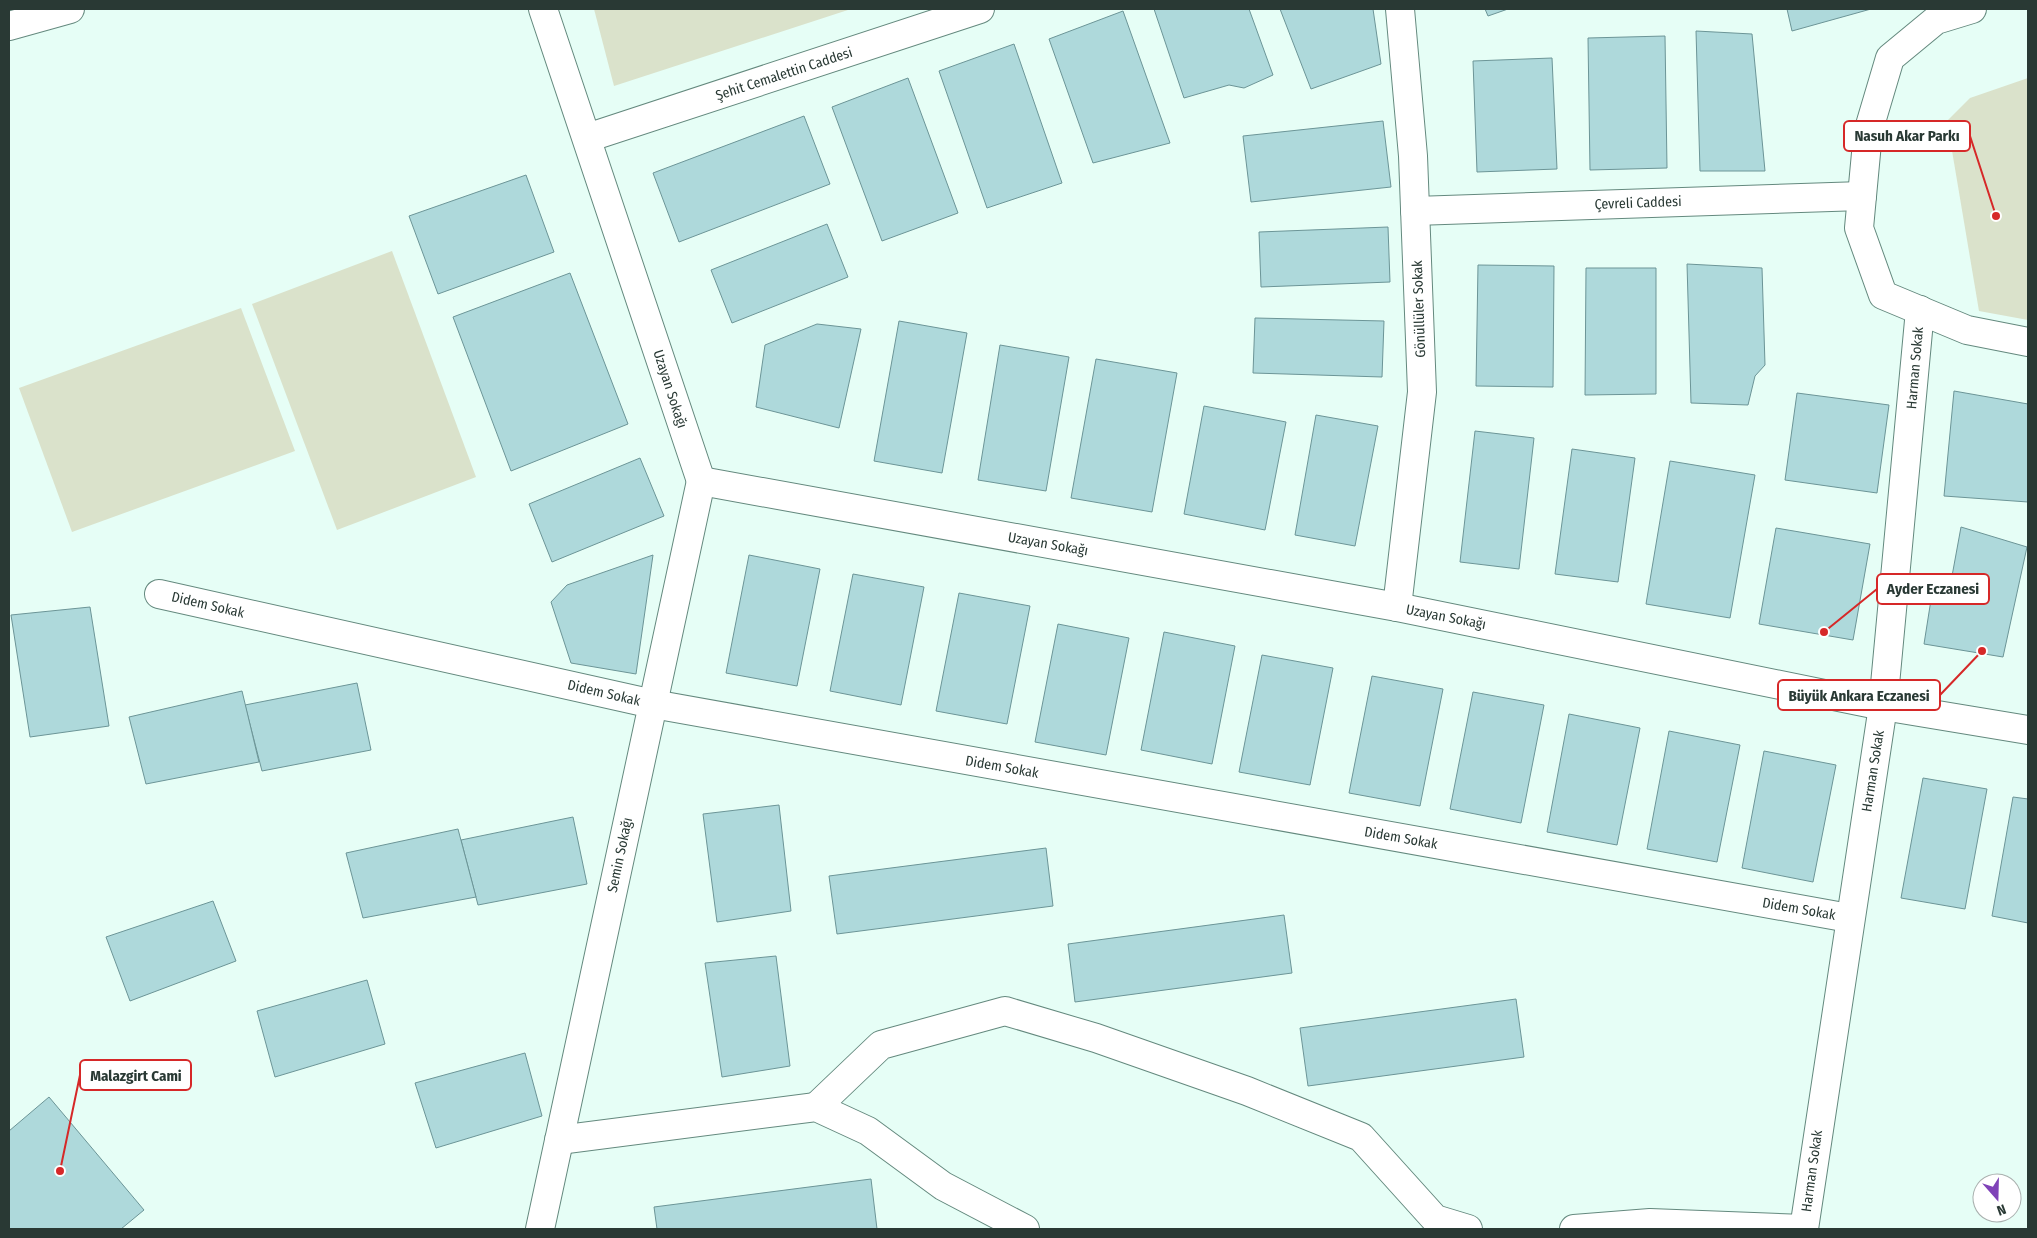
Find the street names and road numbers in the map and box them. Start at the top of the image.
street label: Şehit Cemalettin Caddesi [713,44,855,104]
street label: Çevreli Caddesi [1594,193,1682,213]
street label: Gönüllüler Sokak [1409,259,1429,358]
street label: Harman Sokak [1903,326,1927,410]
street label: Uzayan Sokağı [649,348,691,430]
street label: Uzayan Sokağı [1007,529,1089,559]
street label: Didem Sokak [170,588,246,622]
street label: Uzayan Sokağı [1405,601,1487,633]
street label: Didem Sokak [566,676,642,710]
street label: Harman Sokak [1858,728,1888,813]
street label: Didem Sokak [964,752,1040,782]
street label: Semin Sokağı [604,816,636,894]
street label: Didem Sokak [1363,823,1439,853]
street label: Didem Sokak [1761,894,1837,924]
street label: Harman Sokak [1798,1128,1826,1213]

